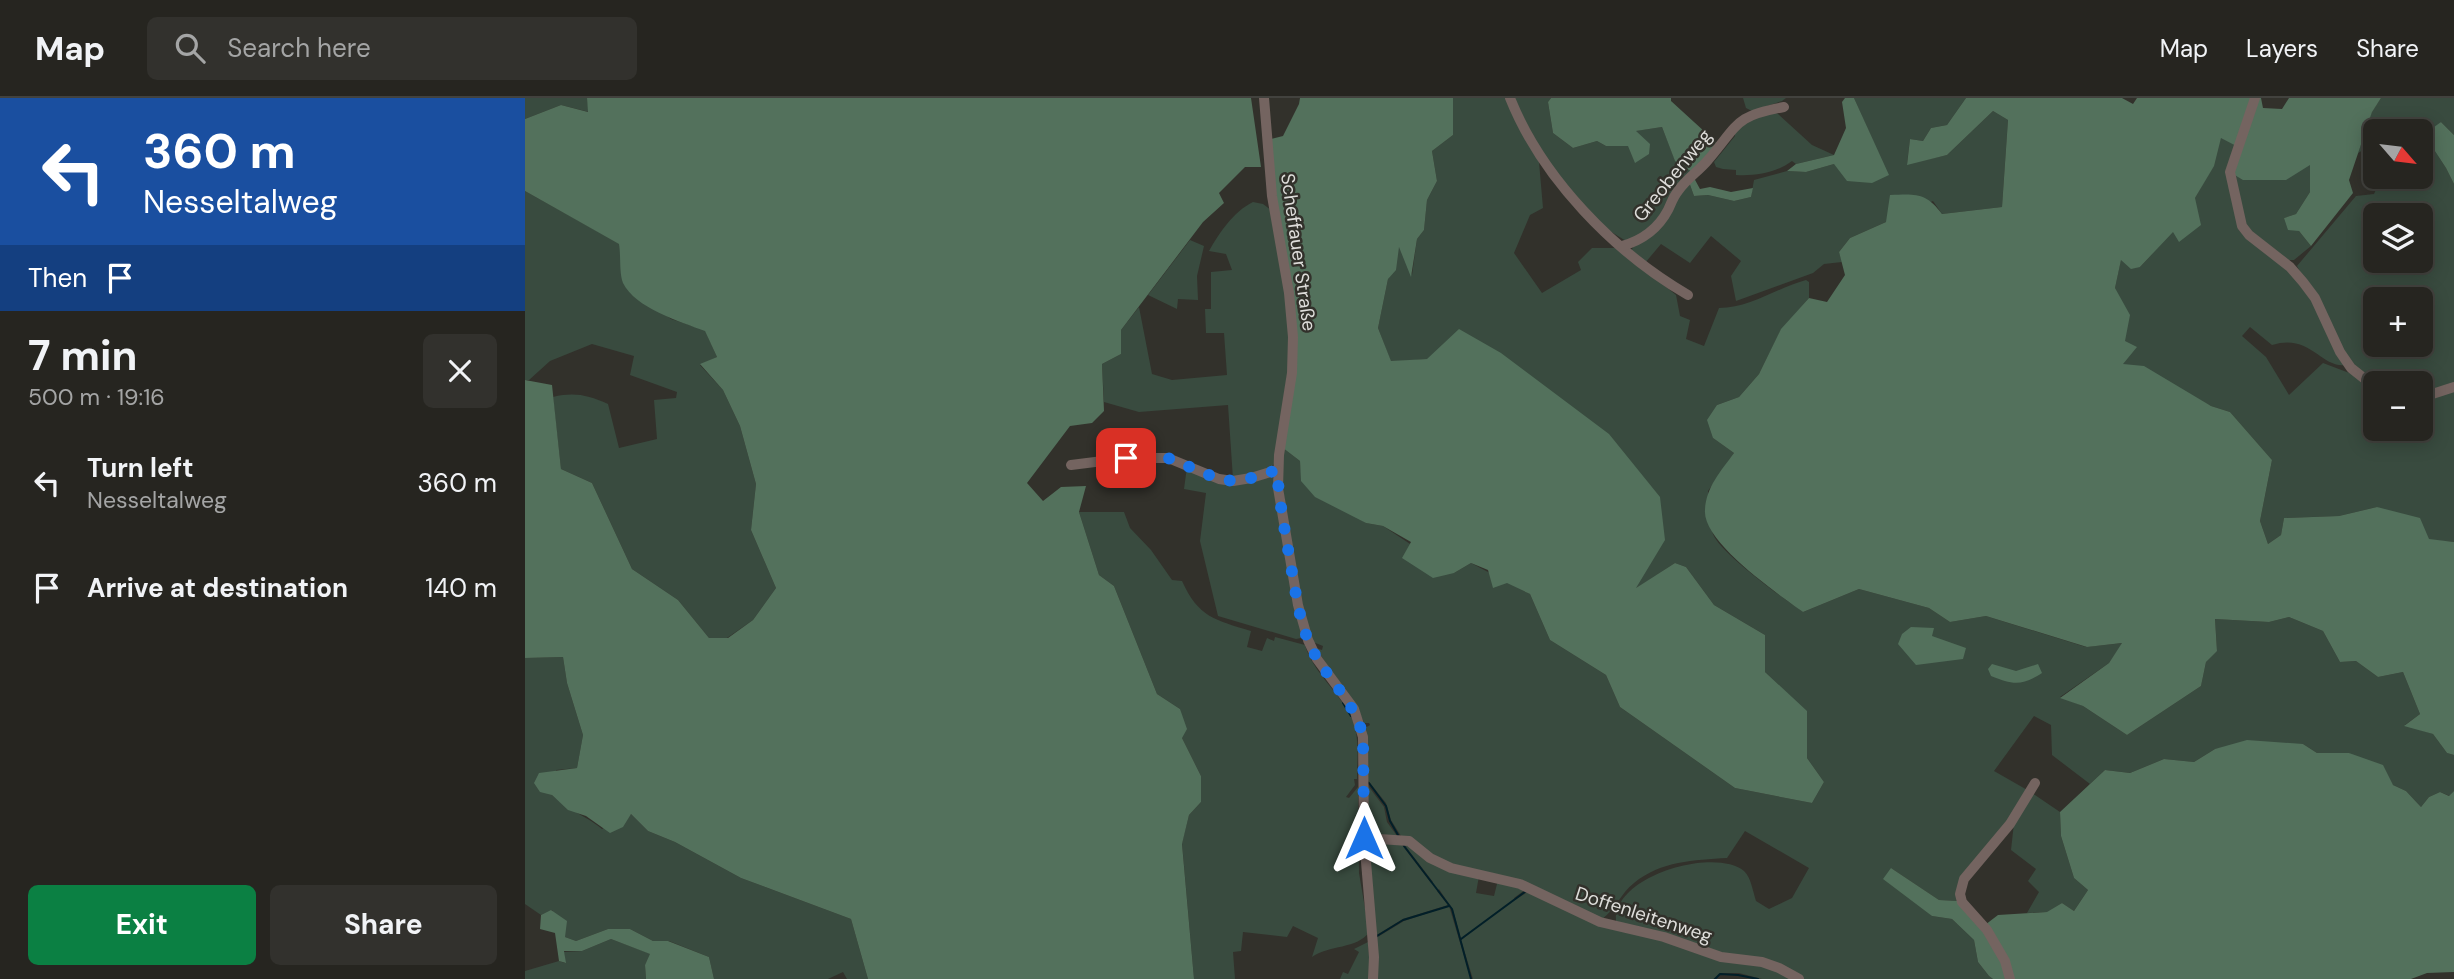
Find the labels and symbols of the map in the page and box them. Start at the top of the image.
north arrow [2363,119,2433,189]
street label: Greobenweg [1627,124,1718,227]
street label: Scheffauer Straße [1275,172,1322,333]
pin [1096,428,1156,488]
position arrow [1327,801,1401,875]
street label: Doffenleitenweg [1572,881,1716,949]

